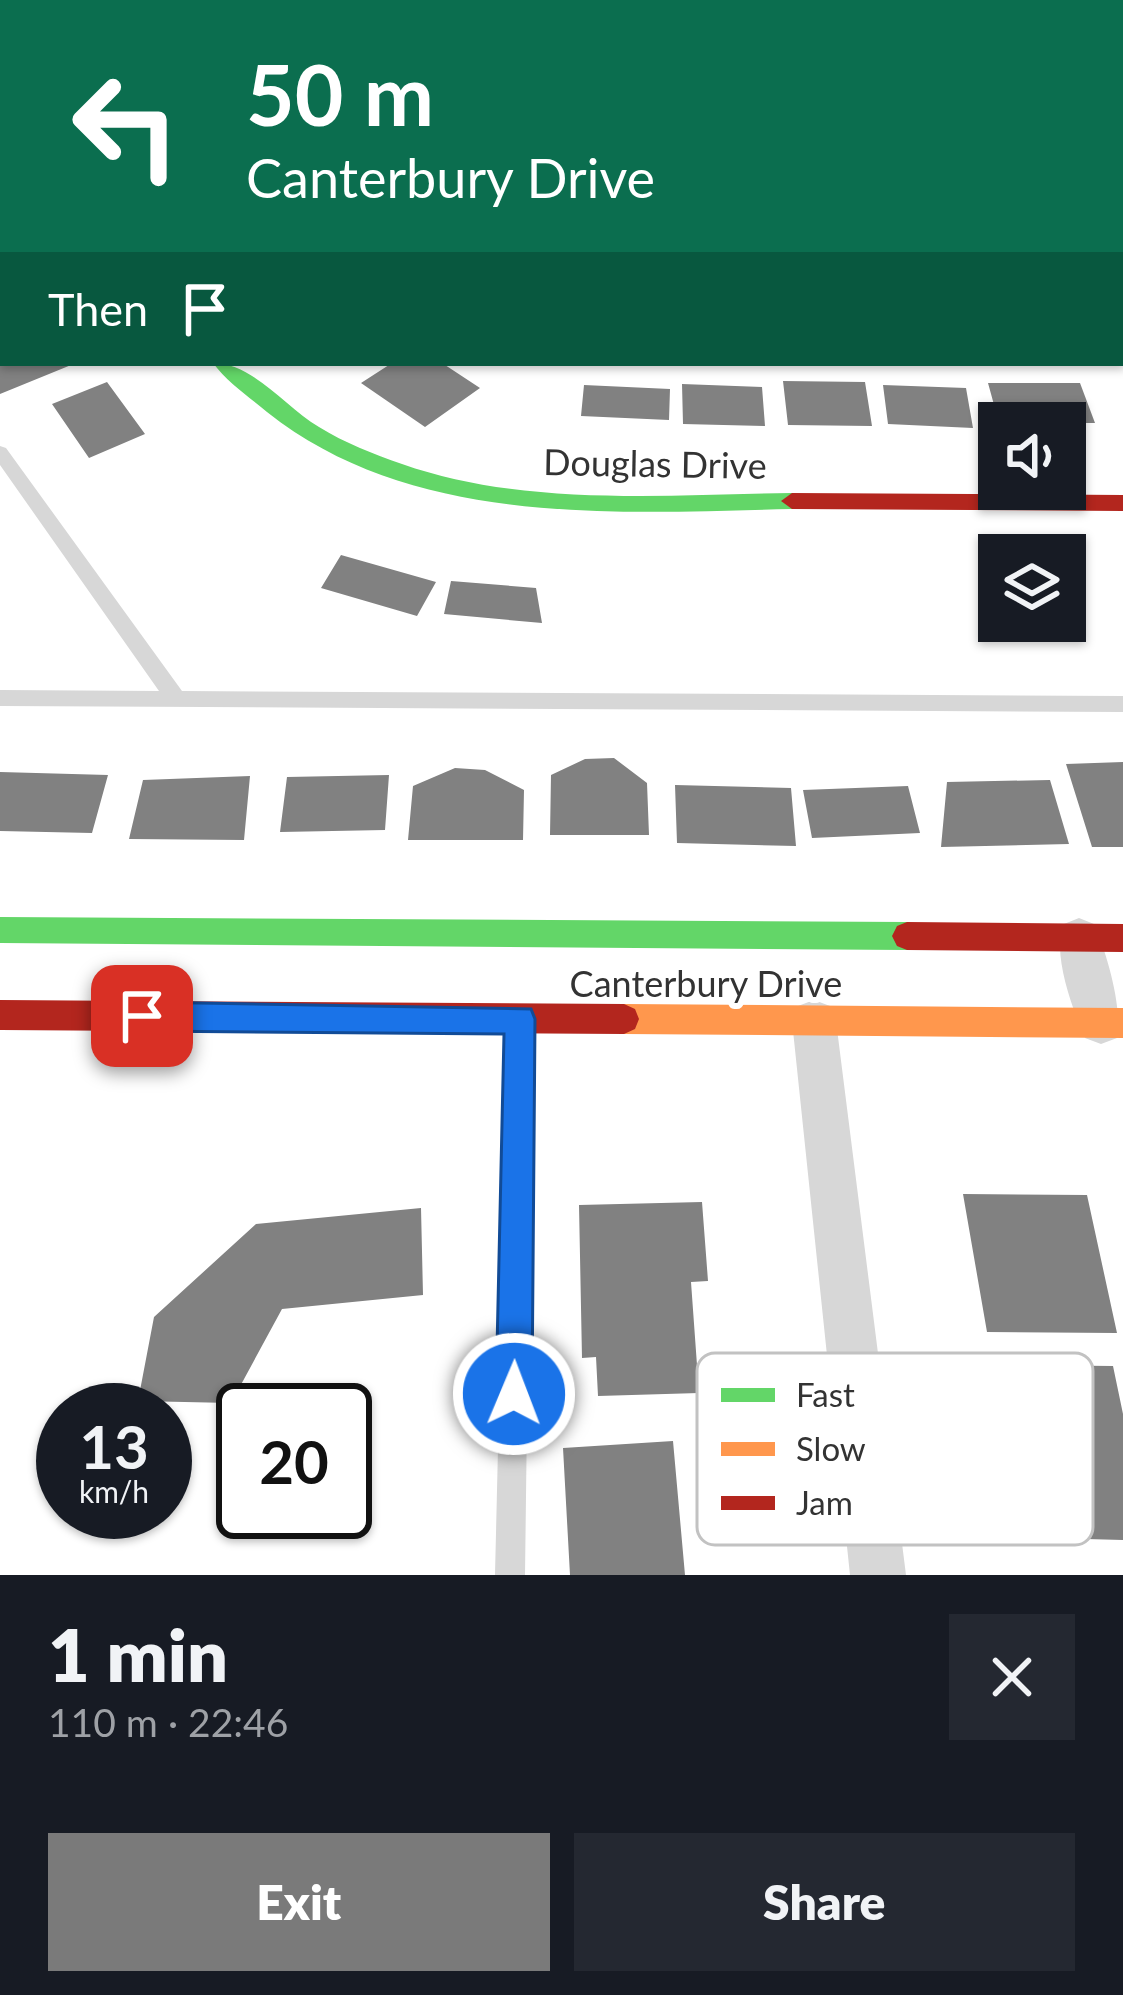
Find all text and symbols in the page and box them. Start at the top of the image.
text: 50 m [246,43,434,144]
icon: left [48,48,204,204]
text: Canterbury Drive [246,145,655,210]
icon: arrive [172,276,238,342]
text: Then [48,282,148,336]
map controls [978,402,1086,642]
button: sound [978,402,1086,510]
street label: Douglas Drive [543,439,767,487]
button: layers [978,534,1086,642]
street label: Canterbury Drive [570,961,842,1005]
pin [91,965,193,1067]
icon: arrive [109,983,175,1049]
position arrow [451,1331,577,1457]
legend [697,1353,1093,1545]
text: Fast [796,1374,855,1414]
speed limit sign: 20 [216,1383,372,1539]
text: 13 [79,1410,149,1482]
text: Slow [796,1428,866,1468]
text: km/h [79,1473,149,1509]
text: Jam [796,1482,853,1522]
text: 1 min [48,1611,228,1697]
button: close [949,1614,1075,1740]
text: 110 m · 22:46 [48,1699,288,1745]
button: Exit [48,1833,550,1971]
button: Share [574,1833,1075,1971]

